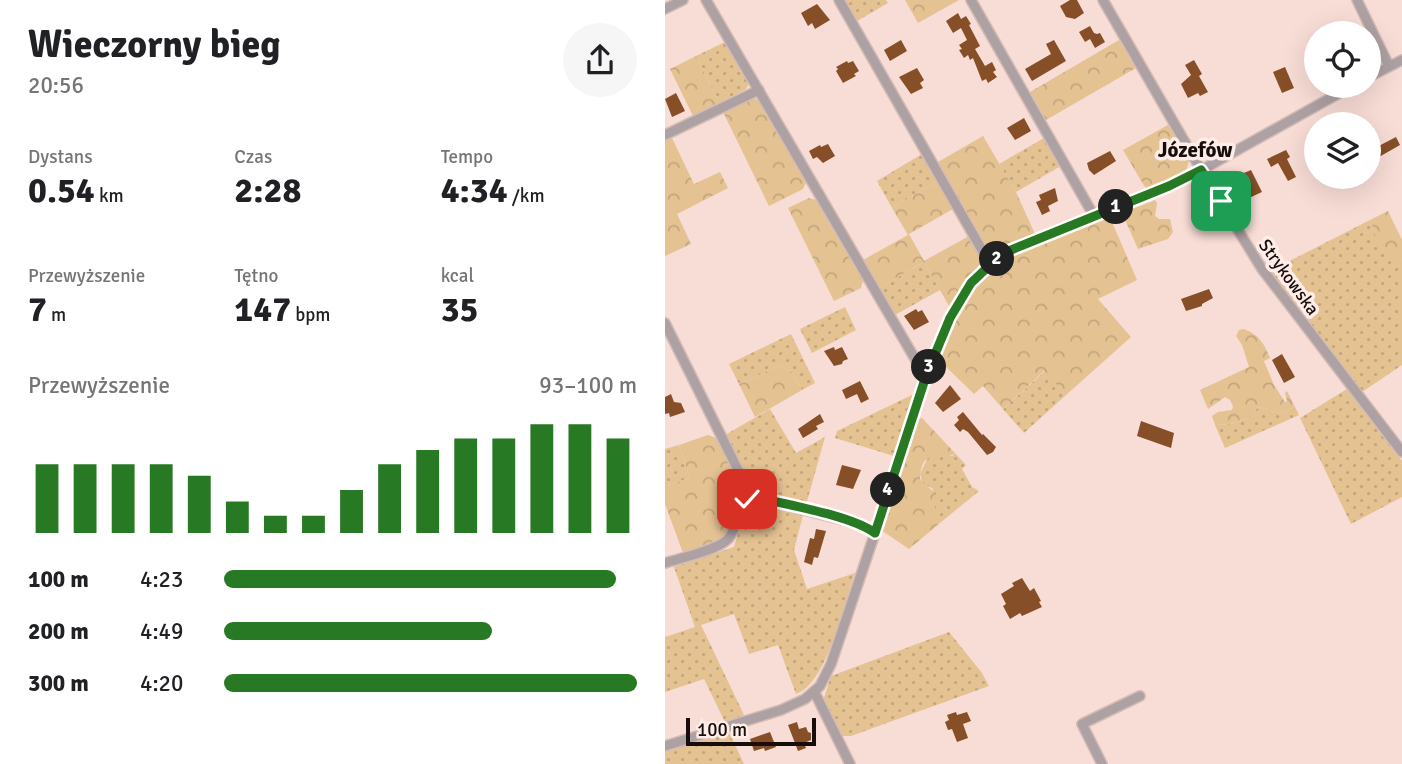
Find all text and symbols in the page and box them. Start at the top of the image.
text: Wieczorny bieg [28,21,281,68]
map controls [1304,21,1381,189]
button: locate [1304,21,1381,98]
button: share [563,23,637,97]
text: 20:56 [28,71,84,100]
button: layers [1304,112,1381,189]
district label: Józefów [1158,137,1232,163]
text: Dystans [28,145,92,169]
text: Czas [234,145,272,169]
text: Tempo [441,145,493,169]
text: 0.54 [28,169,95,212]
text: 2:28 [234,169,301,212]
text: 4:34 [441,169,508,212]
pin [1191,171,1251,231]
icon: arrive [1202,182,1240,220]
text: km [95,184,124,208]
text: /km [508,184,545,208]
pin: 1 [1099,190,1133,224]
text: 1 [1110,194,1121,218]
street label: Strykowska [1254,235,1324,319]
pin: 2 [979,242,1015,276]
text: 2 [991,246,1002,270]
text: Przewyższenie [28,264,145,288]
text: Tętno [234,264,279,288]
text: kcal [441,264,474,288]
text: 7 [28,288,47,331]
text: 147 [234,288,291,331]
text: 35 [441,288,478,331]
text: m [47,303,66,327]
text: bpm [291,303,330,327]
pin: 3 [911,350,947,384]
text: 3 [923,354,934,378]
text: Przewyższenie [28,371,170,400]
text: 93–100 m [539,371,637,400]
pin [717,469,777,529]
pin: 4 [871,472,906,508]
text: 4 [882,477,893,501]
icon: check [728,480,766,518]
text: 100 m [28,565,89,594]
text: 4:23 [140,565,183,594]
text: 200 m [28,617,89,646]
text: 4:49 [140,617,183,646]
text: 300 m [28,669,89,698]
text: 4:20 [140,669,183,698]
scale bar [686,715,815,747]
text: 100 m [697,718,747,742]

